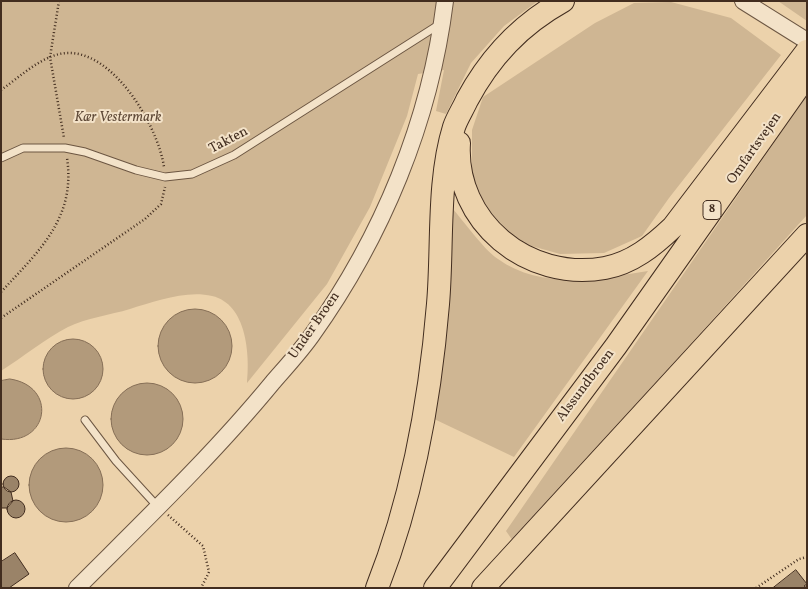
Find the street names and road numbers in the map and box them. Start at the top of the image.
street label: Omfartsvejen [724,110,786,188]
street label: Takten [207,124,251,158]
road number: 8 [703,200,721,220]
street label: Under Broen [286,289,344,363]
street label: Alssundbroen [553,347,619,425]

